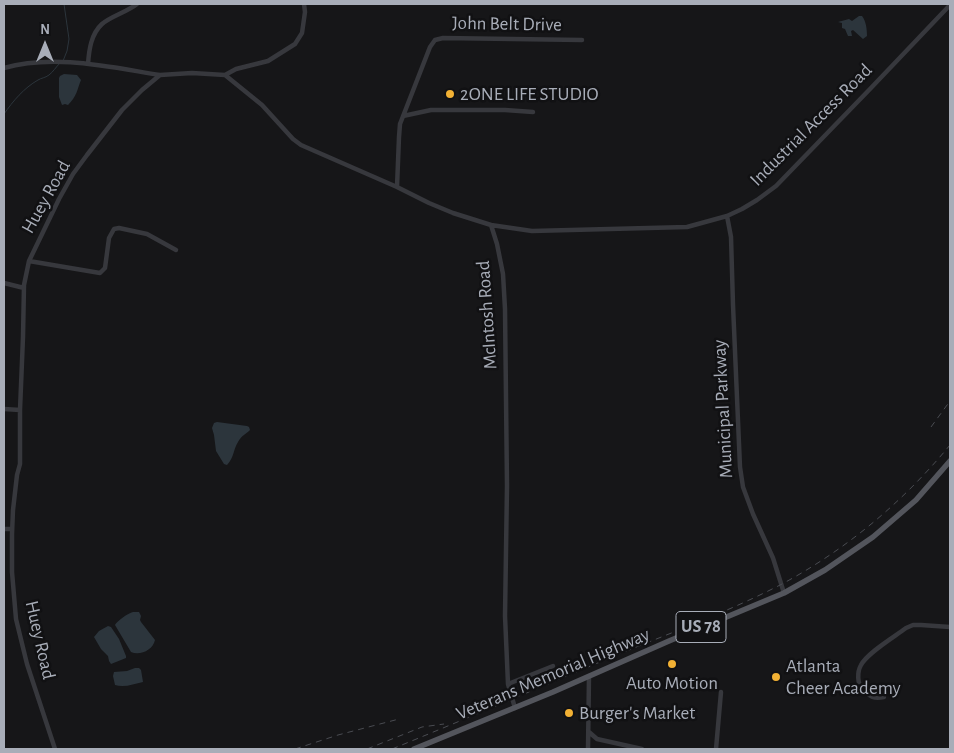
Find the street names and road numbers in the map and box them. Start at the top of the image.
street label: John Belt Drive [452,12,562,36]
street label: Industrial Access Road [745,59,877,191]
street label: Huey Road [17,156,75,238]
street label: McIntosh Road [472,260,502,370]
street label: Municipal Parkway [708,339,738,479]
street label: Huey Road [20,598,60,682]
road number: US 78 [676,612,726,642]
street label: Veterans Memorial Highway [453,623,653,725]

